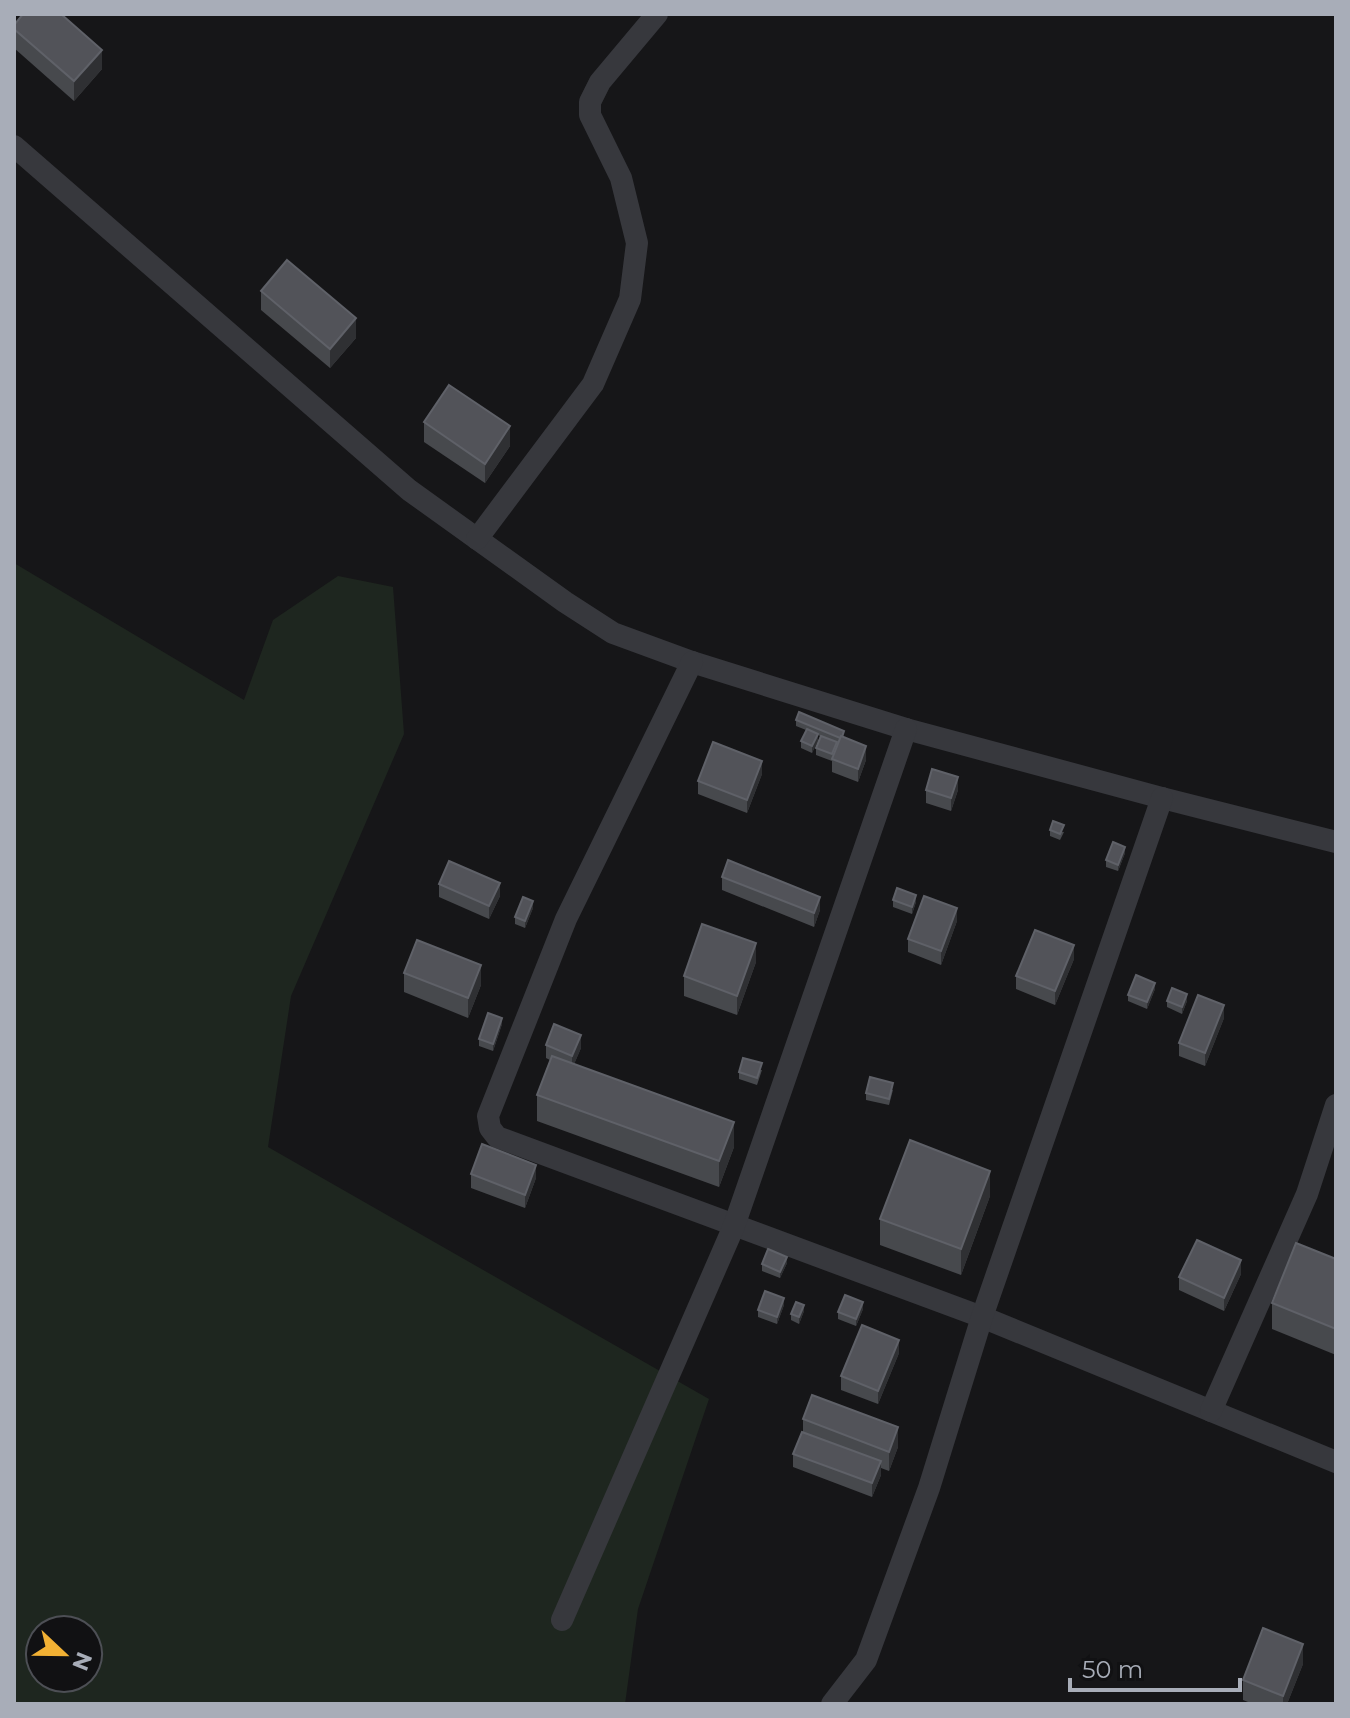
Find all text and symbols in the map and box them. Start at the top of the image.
north arrow [24,1614,104,1694]
scale bar [1070,1642,1240,1692]
text: N [66,1648,98,1675]
text: 50 m [1082,1655,1143,1684]

